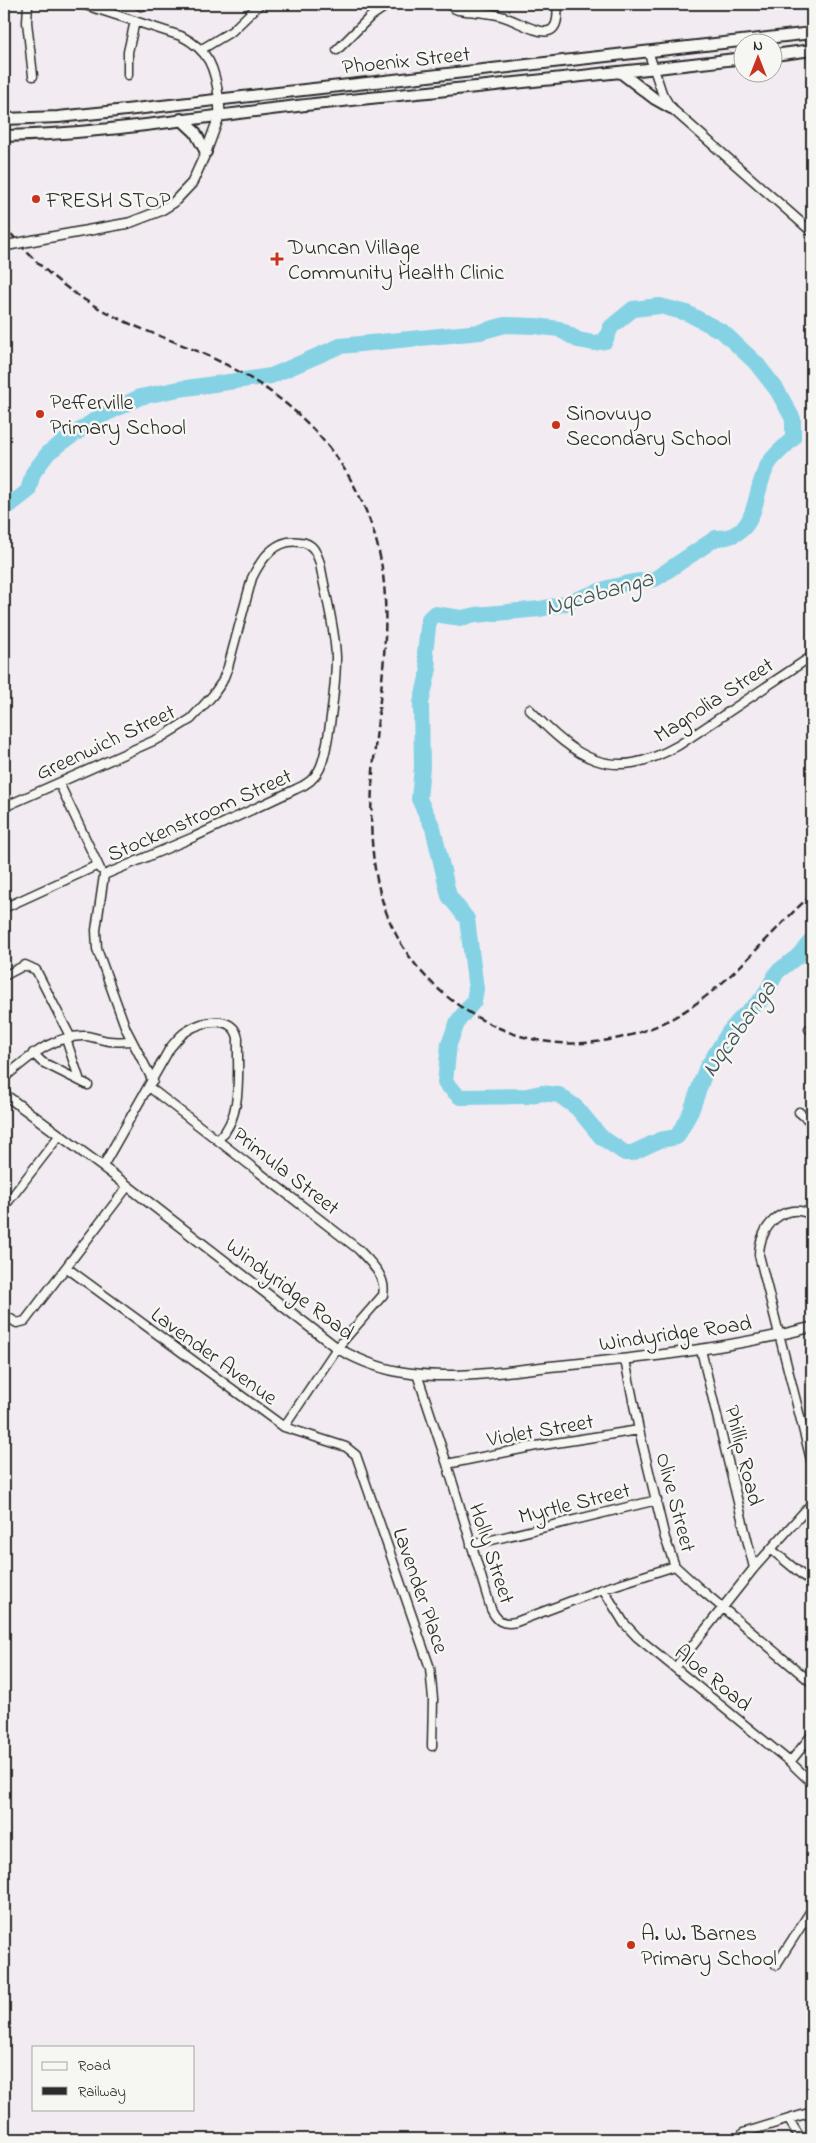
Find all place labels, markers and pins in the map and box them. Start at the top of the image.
place label: FRESH STOP [45,186,171,218]
marker: FRESH STOP [30,193,42,205]
place label: Duncan Village Community Health Clinic [287,233,504,291]
marker: Duncan Village Community Health Clinic [270,252,284,266]
place label: Pefferville Primary School [50,388,186,446]
place label: Sinovuyo Secondary School [566,399,731,457]
marker: Pefferville Primary School [34,408,46,420]
marker: Sinovuyo Secondary School [550,419,562,431]
place label: A. W. Barnes Primary School [641,1919,777,1977]
marker: A. W. Barnes Primary School [625,1939,637,1951]

